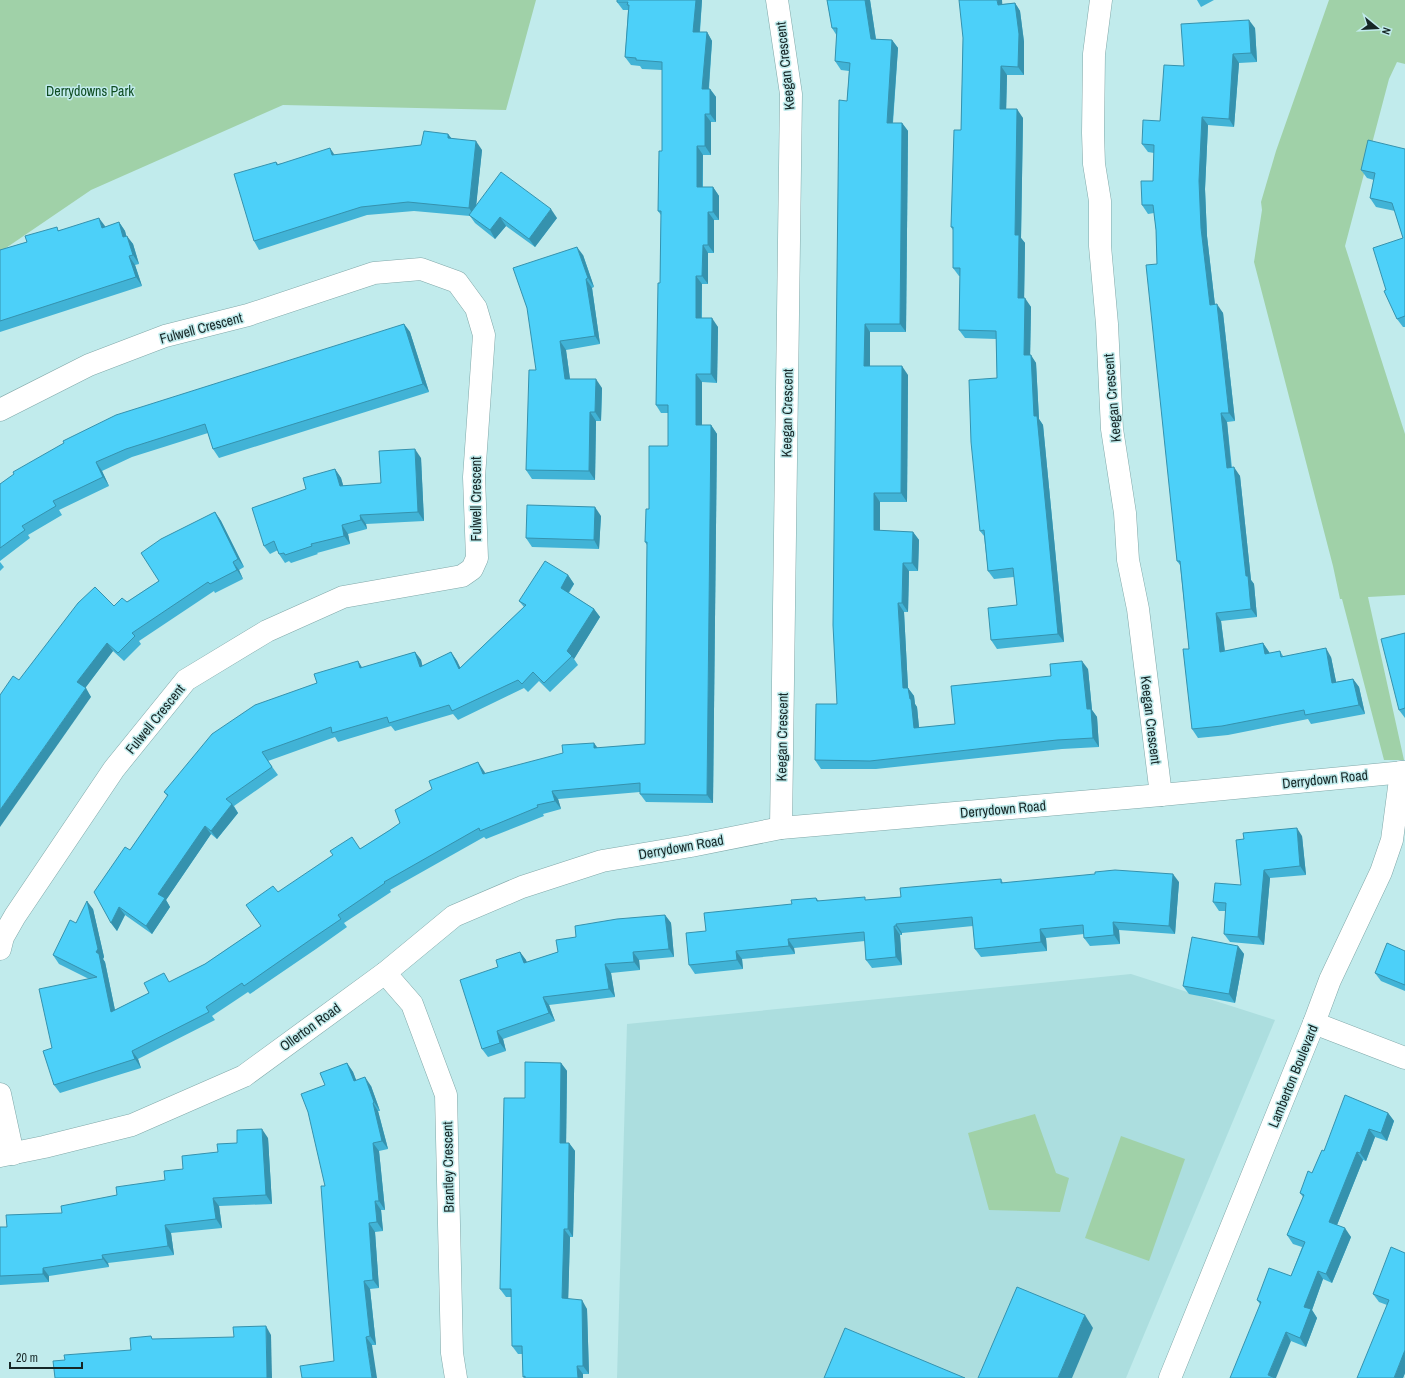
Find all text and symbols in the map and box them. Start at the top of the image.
north arrow [1357,8,1397,48]
street label: Keegan Crescent [771,21,799,111]
text: N [1379,26,1394,36]
park label: Derrydowns Park [46,82,134,100]
street label: Fulwell Crescent [158,308,244,348]
street label: Keegan Crescent [1099,353,1125,443]
street label: Keegan Crescent [777,368,797,458]
street label: Fulwell Crescent [467,457,485,541]
street label: Keegan Crescent [1137,675,1165,765]
street label: Fulwell Crescent [121,680,189,758]
street label: Keegan Crescent [772,692,792,782]
street label: Derrydown Road [1281,766,1369,792]
street label: Derrydown Road [959,796,1047,822]
street label: Derrydown Road [637,831,725,863]
street label: Ollerton Road [276,999,344,1055]
street label: Lamberton Boulevard [1264,1022,1322,1130]
street label: Brantley Crescent [438,1121,458,1213]
scale bar [10,1344,82,1370]
text: 20 m [16,1350,38,1366]

